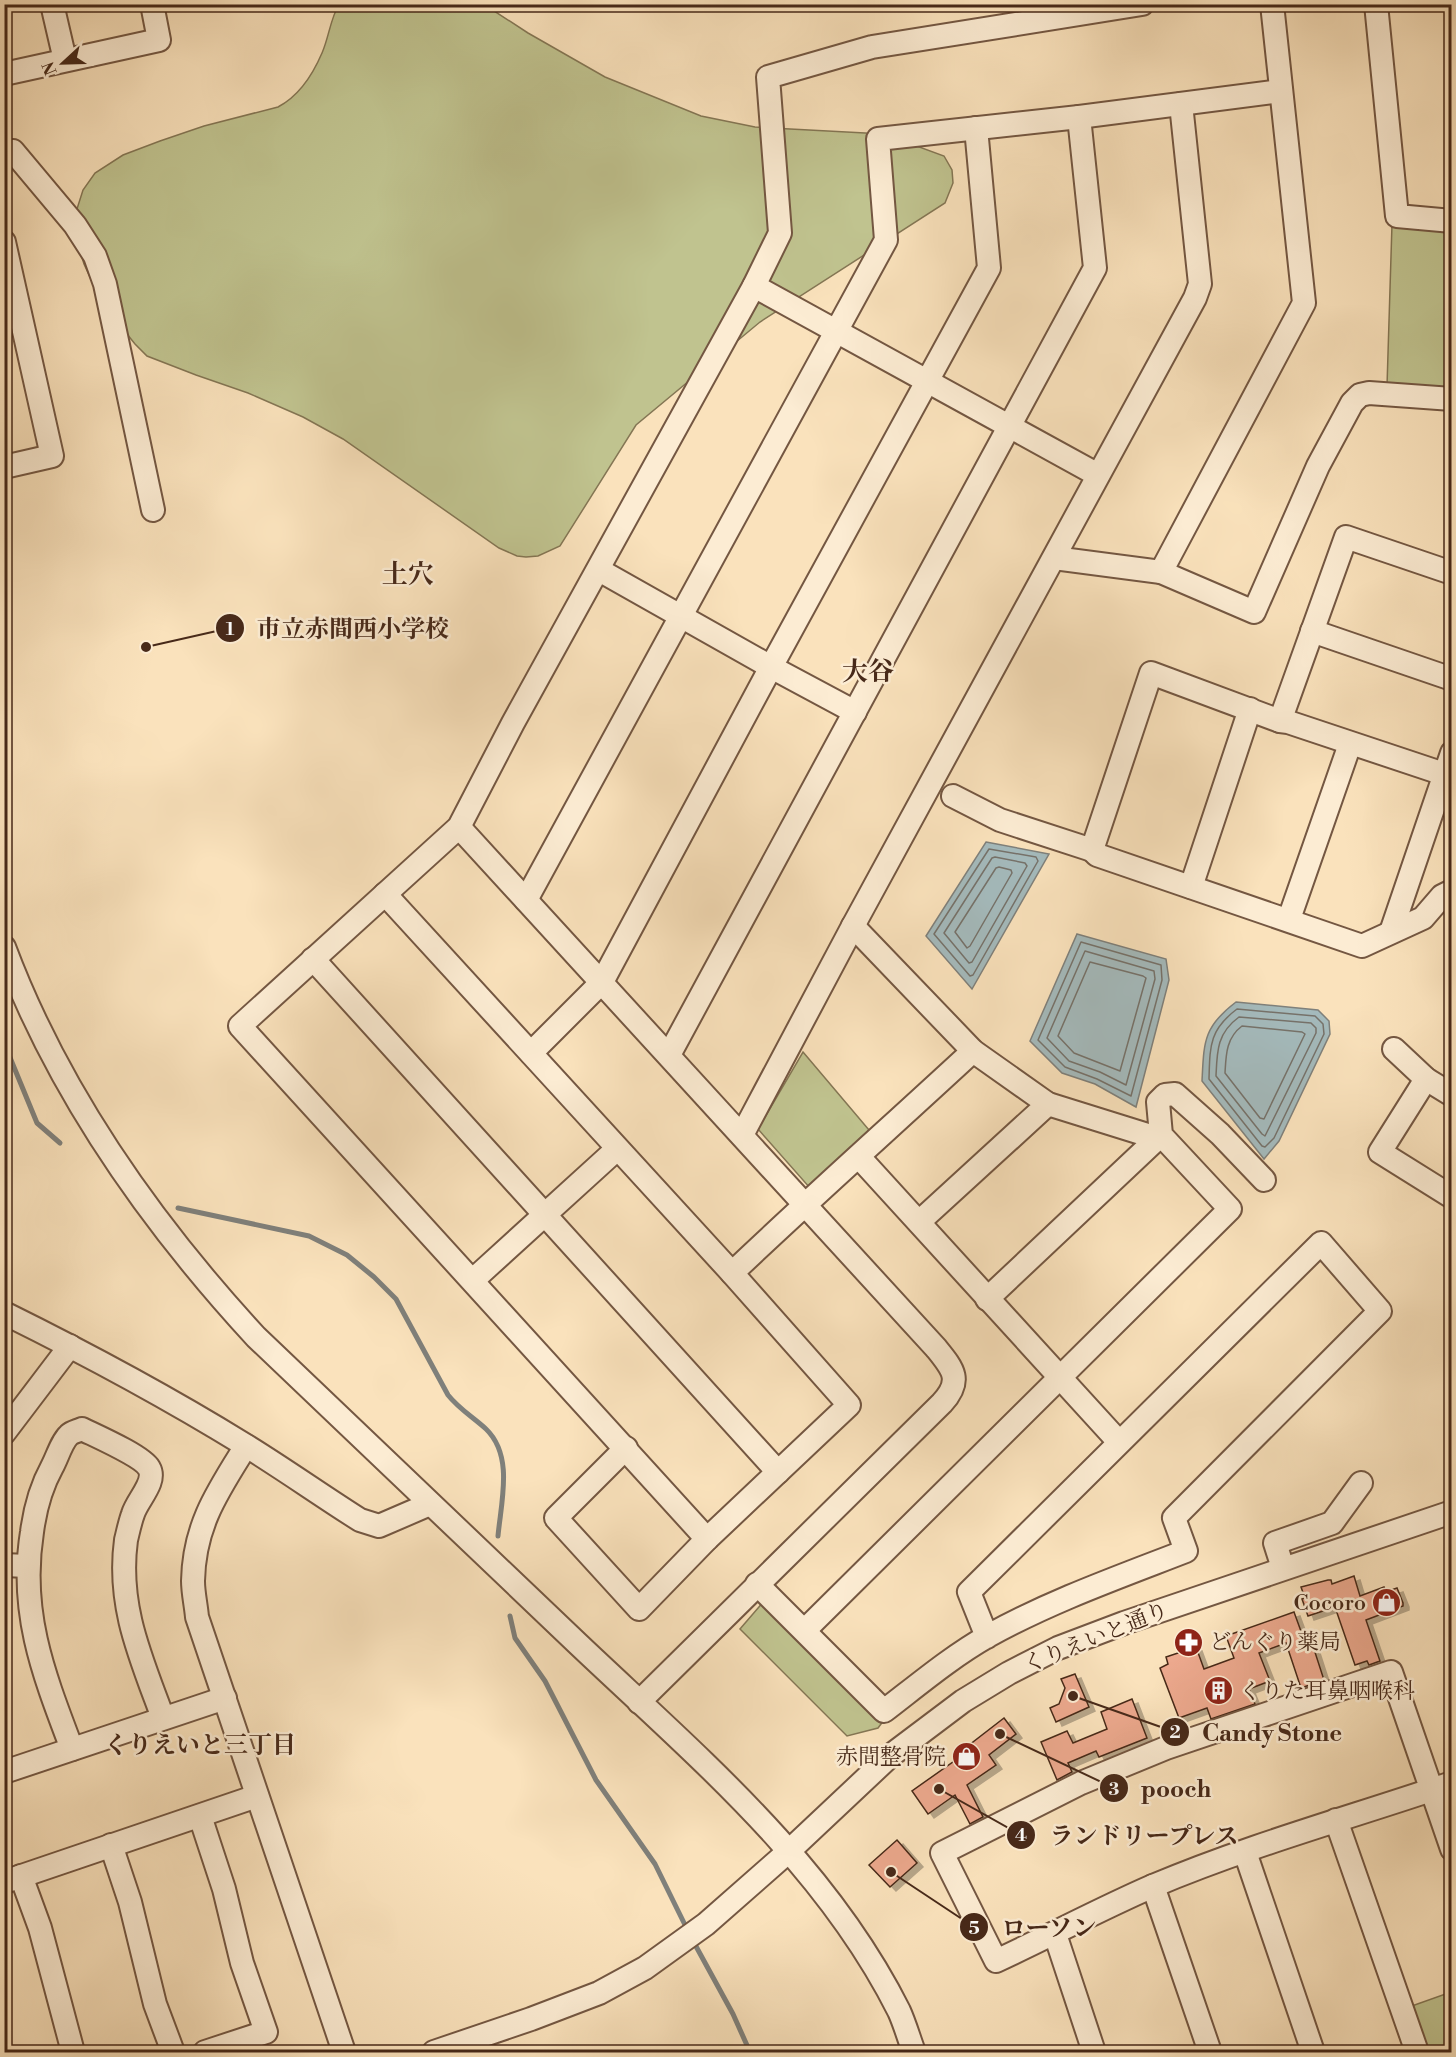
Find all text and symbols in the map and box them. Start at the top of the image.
north arrow [33,33,93,93]
text: N [38,58,62,78]
district label: 土穴 [382,559,434,591]
callout: 市立赤間西小学校 [215,607,461,649]
text: 市立赤間西小学校 [257,615,449,645]
text: 1 [226,618,235,641]
district label: 大谷 [842,656,894,688]
shop icon: Cocoro [1371,1587,1403,1619]
place label: Cocoro [1293,1590,1366,1617]
street label: くりえいと通り [1020,1597,1172,1679]
pharmacy icon: どんぐり薬局 [1172,1626,1204,1658]
place label: どんぐり薬局 [1209,1629,1341,1656]
building icon: くりた耳鼻咽喉科 [1202,1675,1234,1707]
place label: くりた耳鼻咽喉科 [1239,1678,1415,1705]
callout: Candy Stone [1160,1711,1354,1753]
text: Candy Stone [1202,1719,1342,1749]
text: 2 [1169,1721,1181,1744]
district label: くりえいと三丁目 [104,1731,296,1761]
shop icon: 赤間整骨院 [951,1741,983,1773]
place label: 赤間整骨院 [836,1744,946,1771]
callout: pooch [1099,1767,1223,1809]
text: pooch [1141,1775,1211,1805]
text: 3 [1109,1778,1120,1801]
callout: ランドリープレス [1006,1814,1252,1856]
text: ランドリープレス [1049,1822,1239,1852]
text: 4 [1015,1824,1027,1847]
callout: ローソン [959,1906,1109,1948]
text: ローソン [1001,1914,1097,1944]
text: 5 [968,1917,980,1940]

